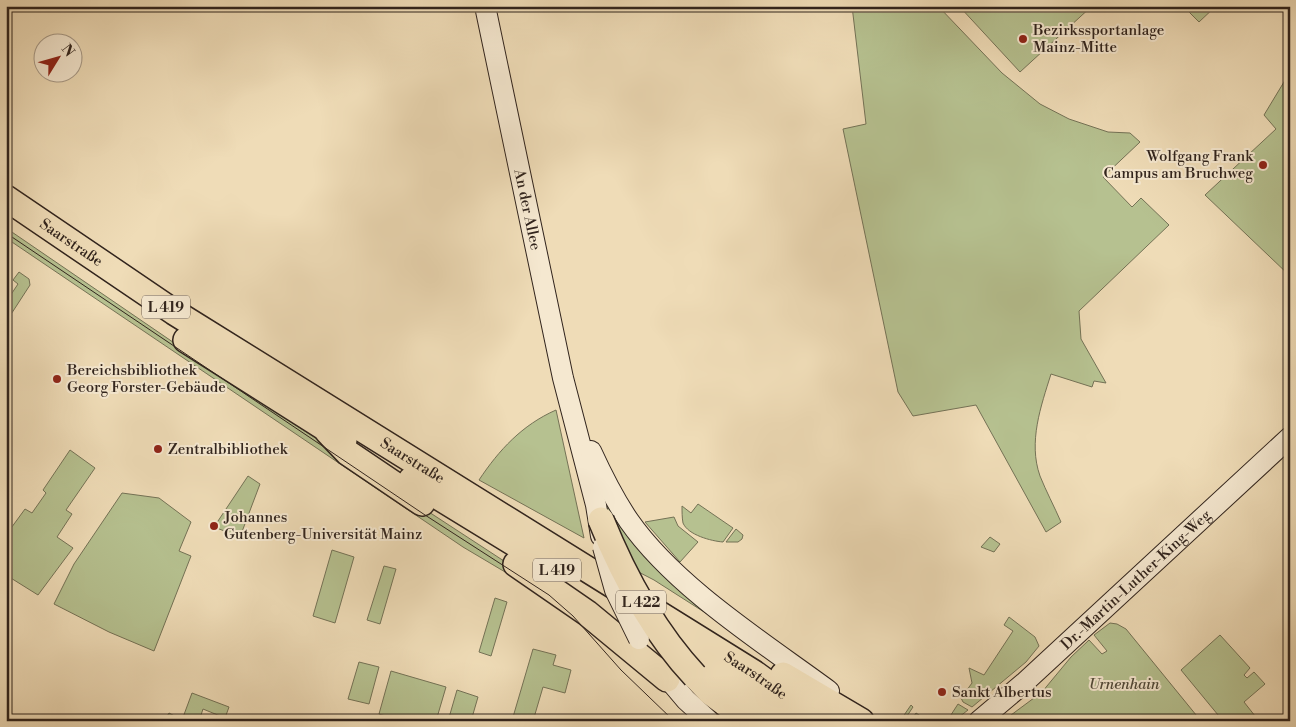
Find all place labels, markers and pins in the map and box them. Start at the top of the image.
place label: Bezirkssportanlage Mainz-Mitte [1032,21,1164,57]
marker: Bezirkssportanlage Mainz-Mitte [1017,33,1029,45]
place label: Wolfgang Frank Campus am Bruchweg [1103,147,1254,183]
marker: Wolfgang Frank Campus am Bruchweg [1257,159,1269,171]
place label: Bereichsbibliothek Georg Forster-Gebäude [66,361,226,397]
marker: Bereichsbibliothek Georg Forster-Gebäude [51,373,63,385]
place label: Zentralbibliothek [168,440,289,459]
marker: Zentralbibliothek [152,443,164,455]
place label: Johannes Gutenberg-Universität Mainz [223,508,422,544]
marker: Johannes Gutenberg-Universität Mainz [208,520,220,532]
place label: Sankt Albertus [952,683,1052,702]
marker: Sankt Albertus [936,686,948,698]

